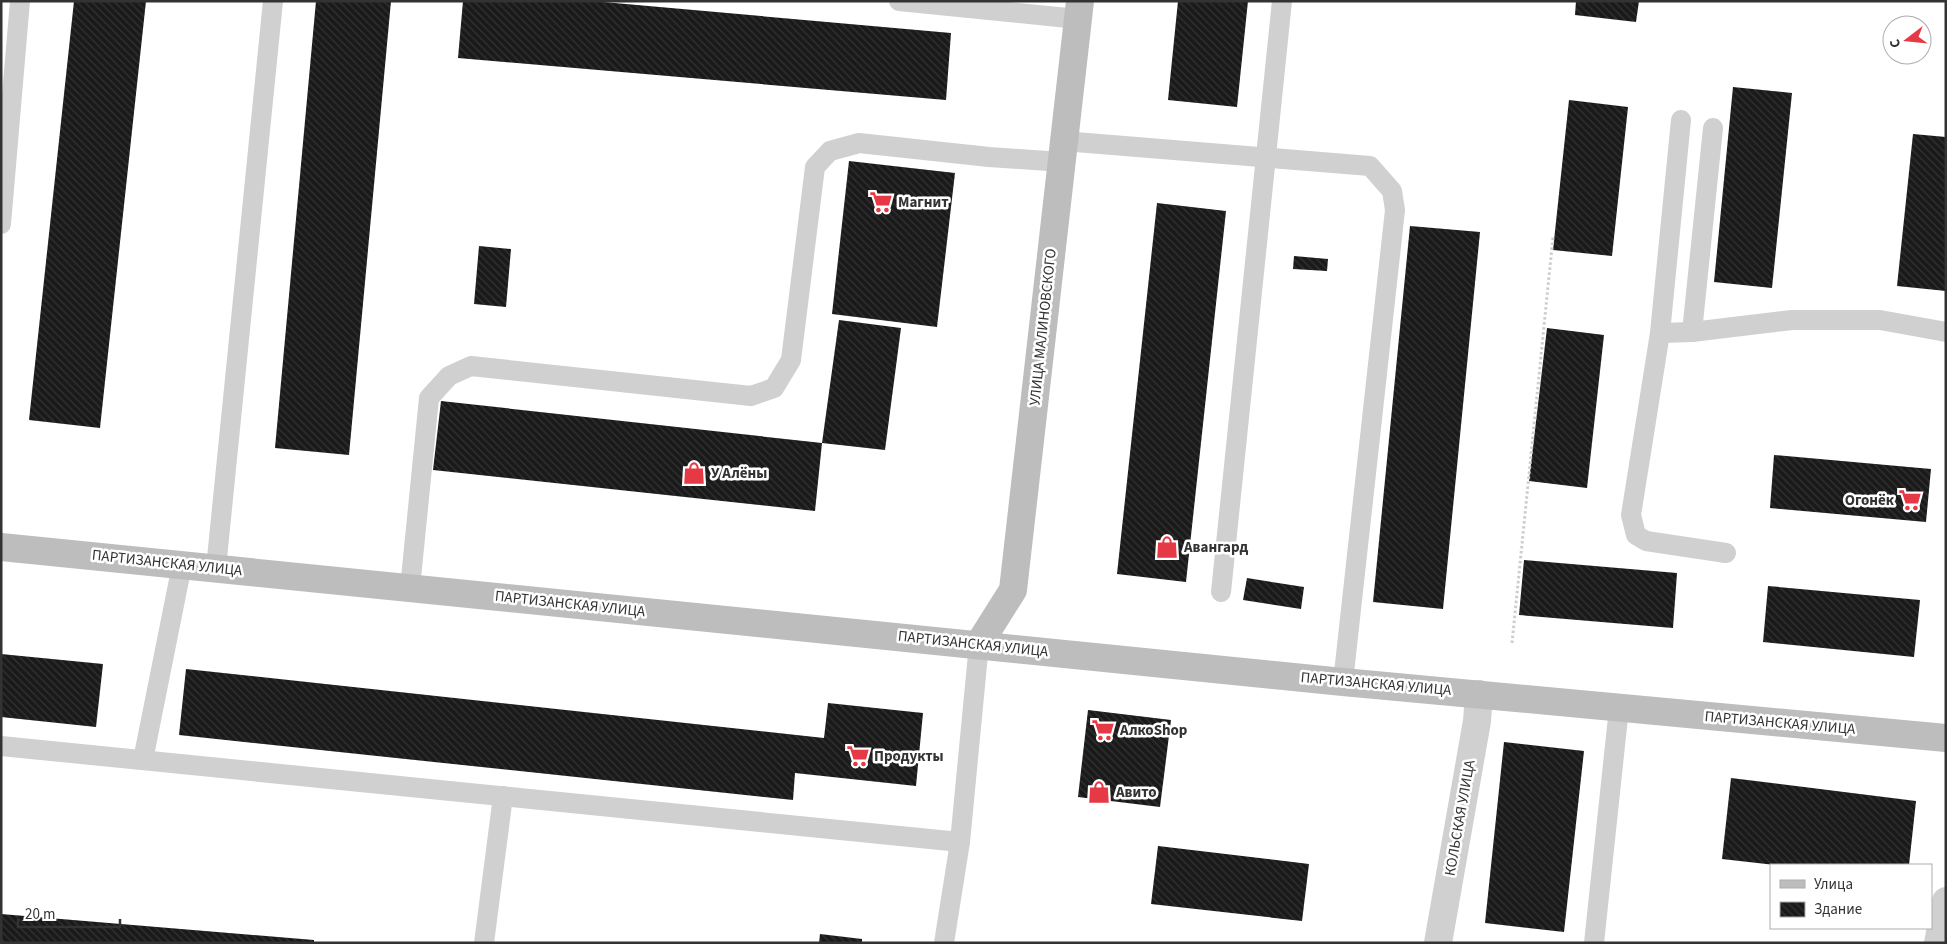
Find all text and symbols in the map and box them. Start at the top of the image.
north arrow [1882,15,1932,65]
text: С [1885,37,1906,50]
supermarket icon: Магнит [868,189,894,215]
place label: Магнит [898,192,949,213]
street label: УЛИЦА МАЛИНОВСКОГО [1024,247,1062,407]
shop icon: У Алёны [681,460,707,486]
place label: У Алёны [711,463,767,484]
supermarket icon: Огонёк [1897,487,1923,513]
place label: Огонёк [1845,490,1895,511]
shop icon: Авангард [1154,534,1180,560]
place label: Авангард [1183,537,1249,558]
street label: ПАРТИЗАНСКАЯ УЛИЦА [91,545,244,581]
street label: ПАРТИЗАНСКАЯ УЛИЦА [494,586,647,622]
street label: ПАРТИЗАНСКАЯ УЛИЦА [897,626,1050,662]
street label: ПАРТИЗАНСКАЯ УЛИЦА [1300,667,1453,701]
street label: ПАРТИЗАНСКАЯ УЛИЦА [1704,706,1857,740]
supermarket icon: АлкоShop [1090,717,1116,743]
place label: АлкоShop [1119,720,1188,741]
supermarket icon: Продукты [845,743,871,769]
place label: Продукты [874,746,944,767]
street label: КОЛЬСКАЯ УЛИЦА [1439,758,1481,878]
shop icon: Авито [1086,779,1112,805]
place label: Авито [1115,782,1157,803]
legend [1770,864,1932,929]
text: Улица [1814,874,1853,895]
scale bar [18,896,120,928]
text: Здание [1814,899,1862,920]
text: 20 m [25,904,55,925]

